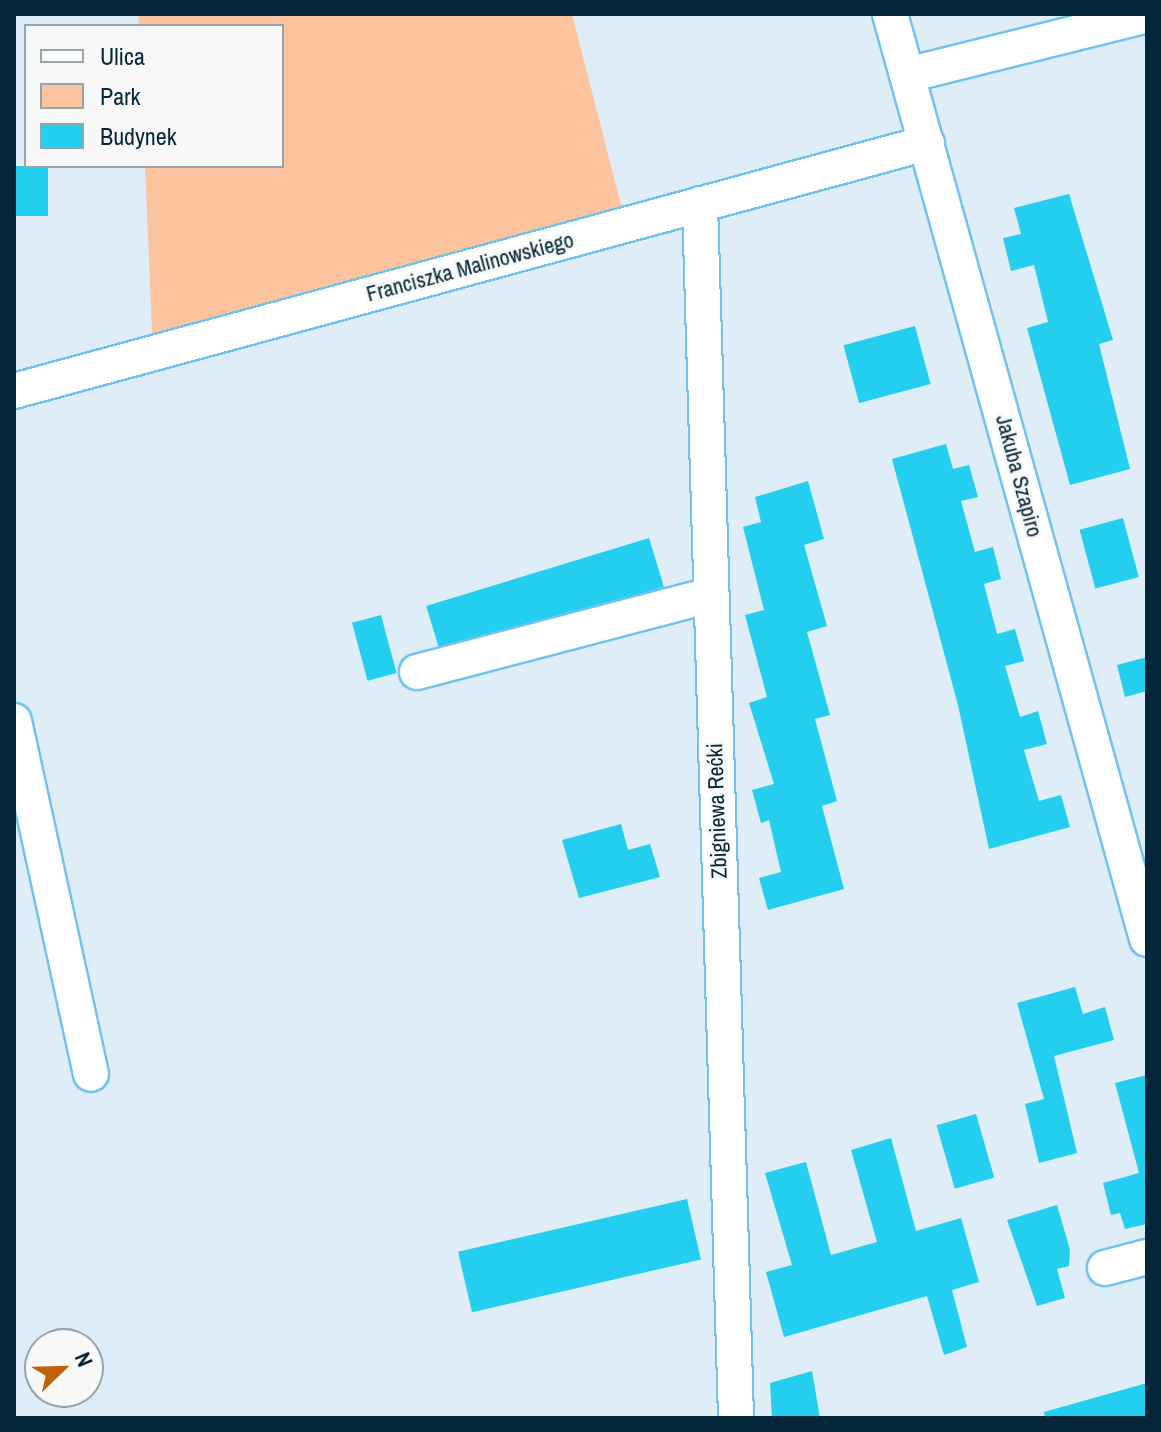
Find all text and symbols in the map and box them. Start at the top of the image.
legend [24,24,284,168]
text: Ulica [100,40,145,72]
text: Park [100,80,140,112]
text: Budynek [100,120,177,152]
street label: Franciszka Malinowskiego [363,227,577,307]
street label: Jakuba Szapiro [990,412,1048,540]
street label: Zbigniewa Rećki [701,743,733,879]
north arrow [24,1328,104,1408]
text: N [68,1348,101,1371]

